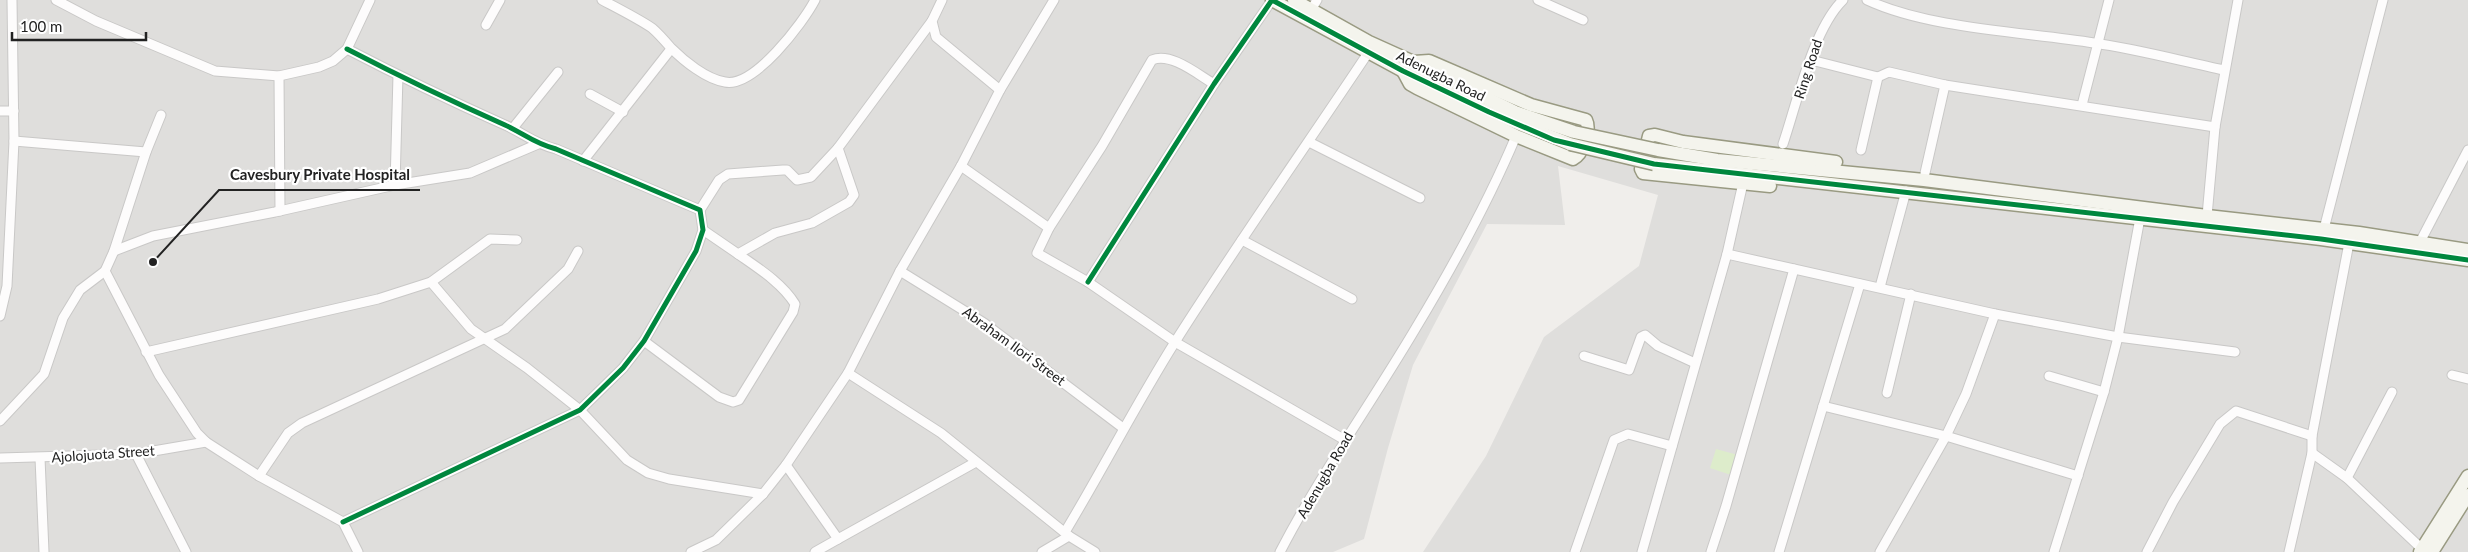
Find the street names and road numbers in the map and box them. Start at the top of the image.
street label: Ring Road [1790,37,1825,101]
street label: Adenugba Road [1394,47,1488,104]
street label: Abraham Ilori Street [960,303,1069,389]
street label: Adenugba Road [1293,429,1356,521]
street label: Ajolojuota Street [51,441,155,466]

